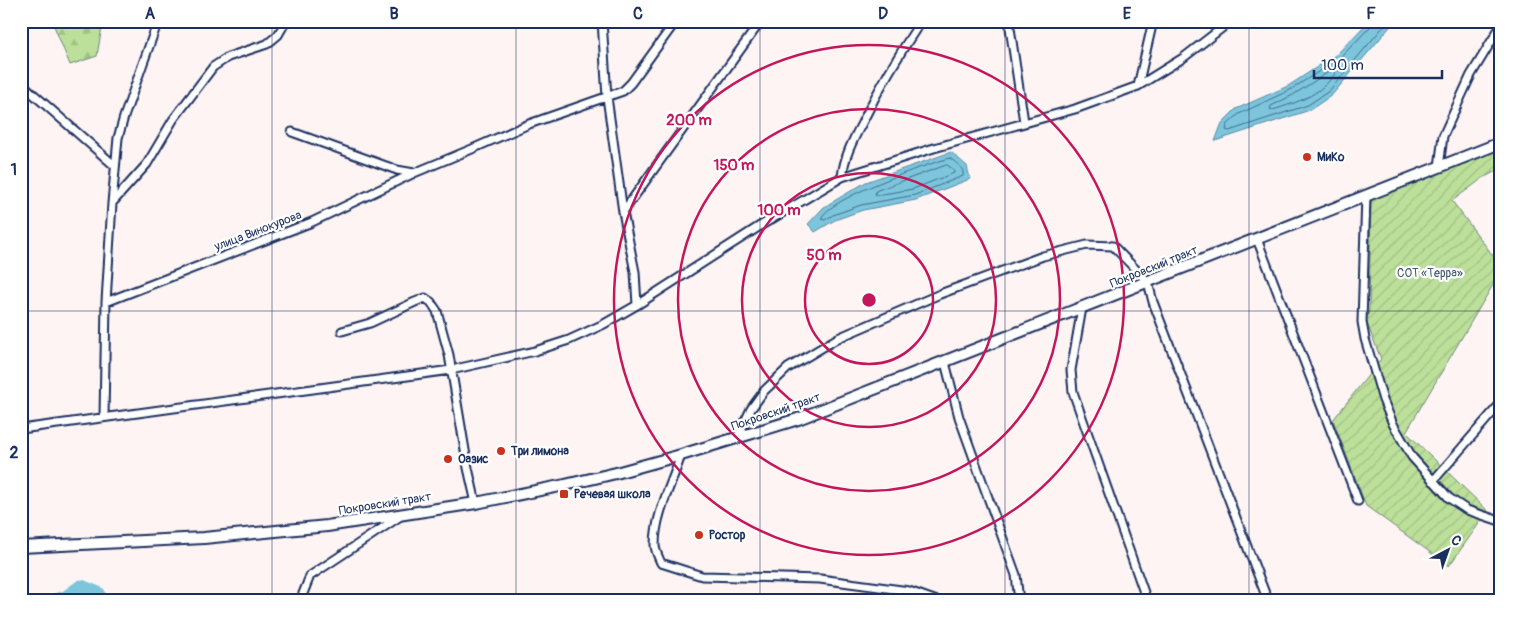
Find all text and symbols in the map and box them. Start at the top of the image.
text: A [145,4,156,24]
text: B [389,4,399,24]
text: C [633,4,643,24]
text: D [878,4,888,24]
text: E [1123,4,1132,24]
text: F [1366,4,1376,24]
scale bar [1314,48,1441,80]
text: 100 m [1321,56,1364,75]
text: 200 m [666,111,712,130]
place label: МиКо [1317,150,1345,165]
marker: МиКо [1301,151,1313,163]
text: 150 m [714,156,754,175]
text: 1 [11,160,17,180]
text: 100 m [758,201,800,220]
street label: улица Винокурова [211,207,304,255]
street label: Покровский тракт [1108,243,1200,291]
text: 50 m [807,246,841,265]
park label: СОТ «Терра» [1397,266,1463,281]
centre of rings [860,291,878,309]
street label: Покровский тракт [729,390,823,434]
text: 2 [10,443,19,463]
place label: Три лимона [510,444,569,459]
marker: Три лимона [495,445,507,457]
place label: Оазис [458,452,488,467]
marker: Оазис [442,453,454,465]
place label: Речевая школа [574,487,651,502]
marker: Речевая школа [558,488,570,500]
street label: Покровский тракт [338,489,432,519]
north arrow [1424,524,1474,574]
place label: Ростор [709,528,746,543]
marker: Ростор [693,529,705,541]
text: С [1447,531,1465,550]

